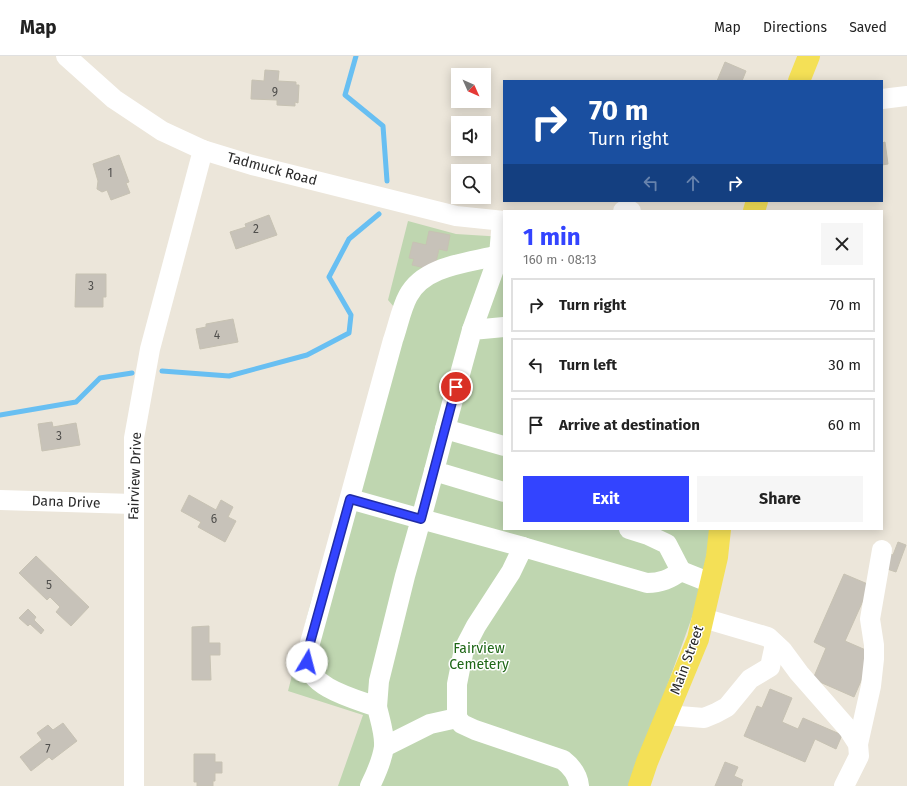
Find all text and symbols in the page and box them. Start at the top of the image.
text: Map [20,16,57,39]
text: Map [714,19,741,36]
text: Directions [763,19,827,36]
text: Saved [849,19,887,36]
north arrow [451,68,491,108]
map controls [451,68,491,204]
house number: 9 [272,85,278,99]
text: 70 m [589,94,648,127]
icon: right [523,96,575,148]
button: sound [451,116,491,156]
text: Turn right [589,128,669,150]
street label: Tadmuck Road [225,149,319,189]
button: search [451,164,491,204]
house number: 1 [107,166,113,180]
icon: left [640,172,662,194]
icon: ahead [682,172,704,194]
icon: right [724,172,746,194]
house number: 2 [253,222,259,236]
text: 1 min [523,223,581,251]
button: close [821,223,863,265]
text: 160 m · 08:13 [523,252,597,267]
house number: 3 [88,279,94,293]
icon: right [525,294,547,316]
text: Turn right [559,296,626,314]
text: 70 m [829,296,861,314]
house number: 4 [214,328,221,342]
icon: left [525,354,547,376]
text: Turn left [559,356,617,374]
text: 30 m [828,356,861,374]
pin [439,370,473,404]
icon: arrive [445,376,467,398]
icon: arrive [525,414,547,436]
text: Arrive at destination [559,416,700,434]
text: 60 m [828,416,861,434]
house number: 3 [56,429,62,443]
street label: Fairview Drive [125,432,145,520]
button: Exit [523,476,689,522]
button: Share [697,476,863,522]
street label: Dana Drive [31,492,101,512]
house number: 6 [211,512,217,526]
house number: 5 [46,578,52,592]
street label: Main Street [667,622,708,697]
park label: Fairview Cemetery [449,640,509,673]
position arrow [286,641,328,683]
house number: 7 [45,742,51,756]

